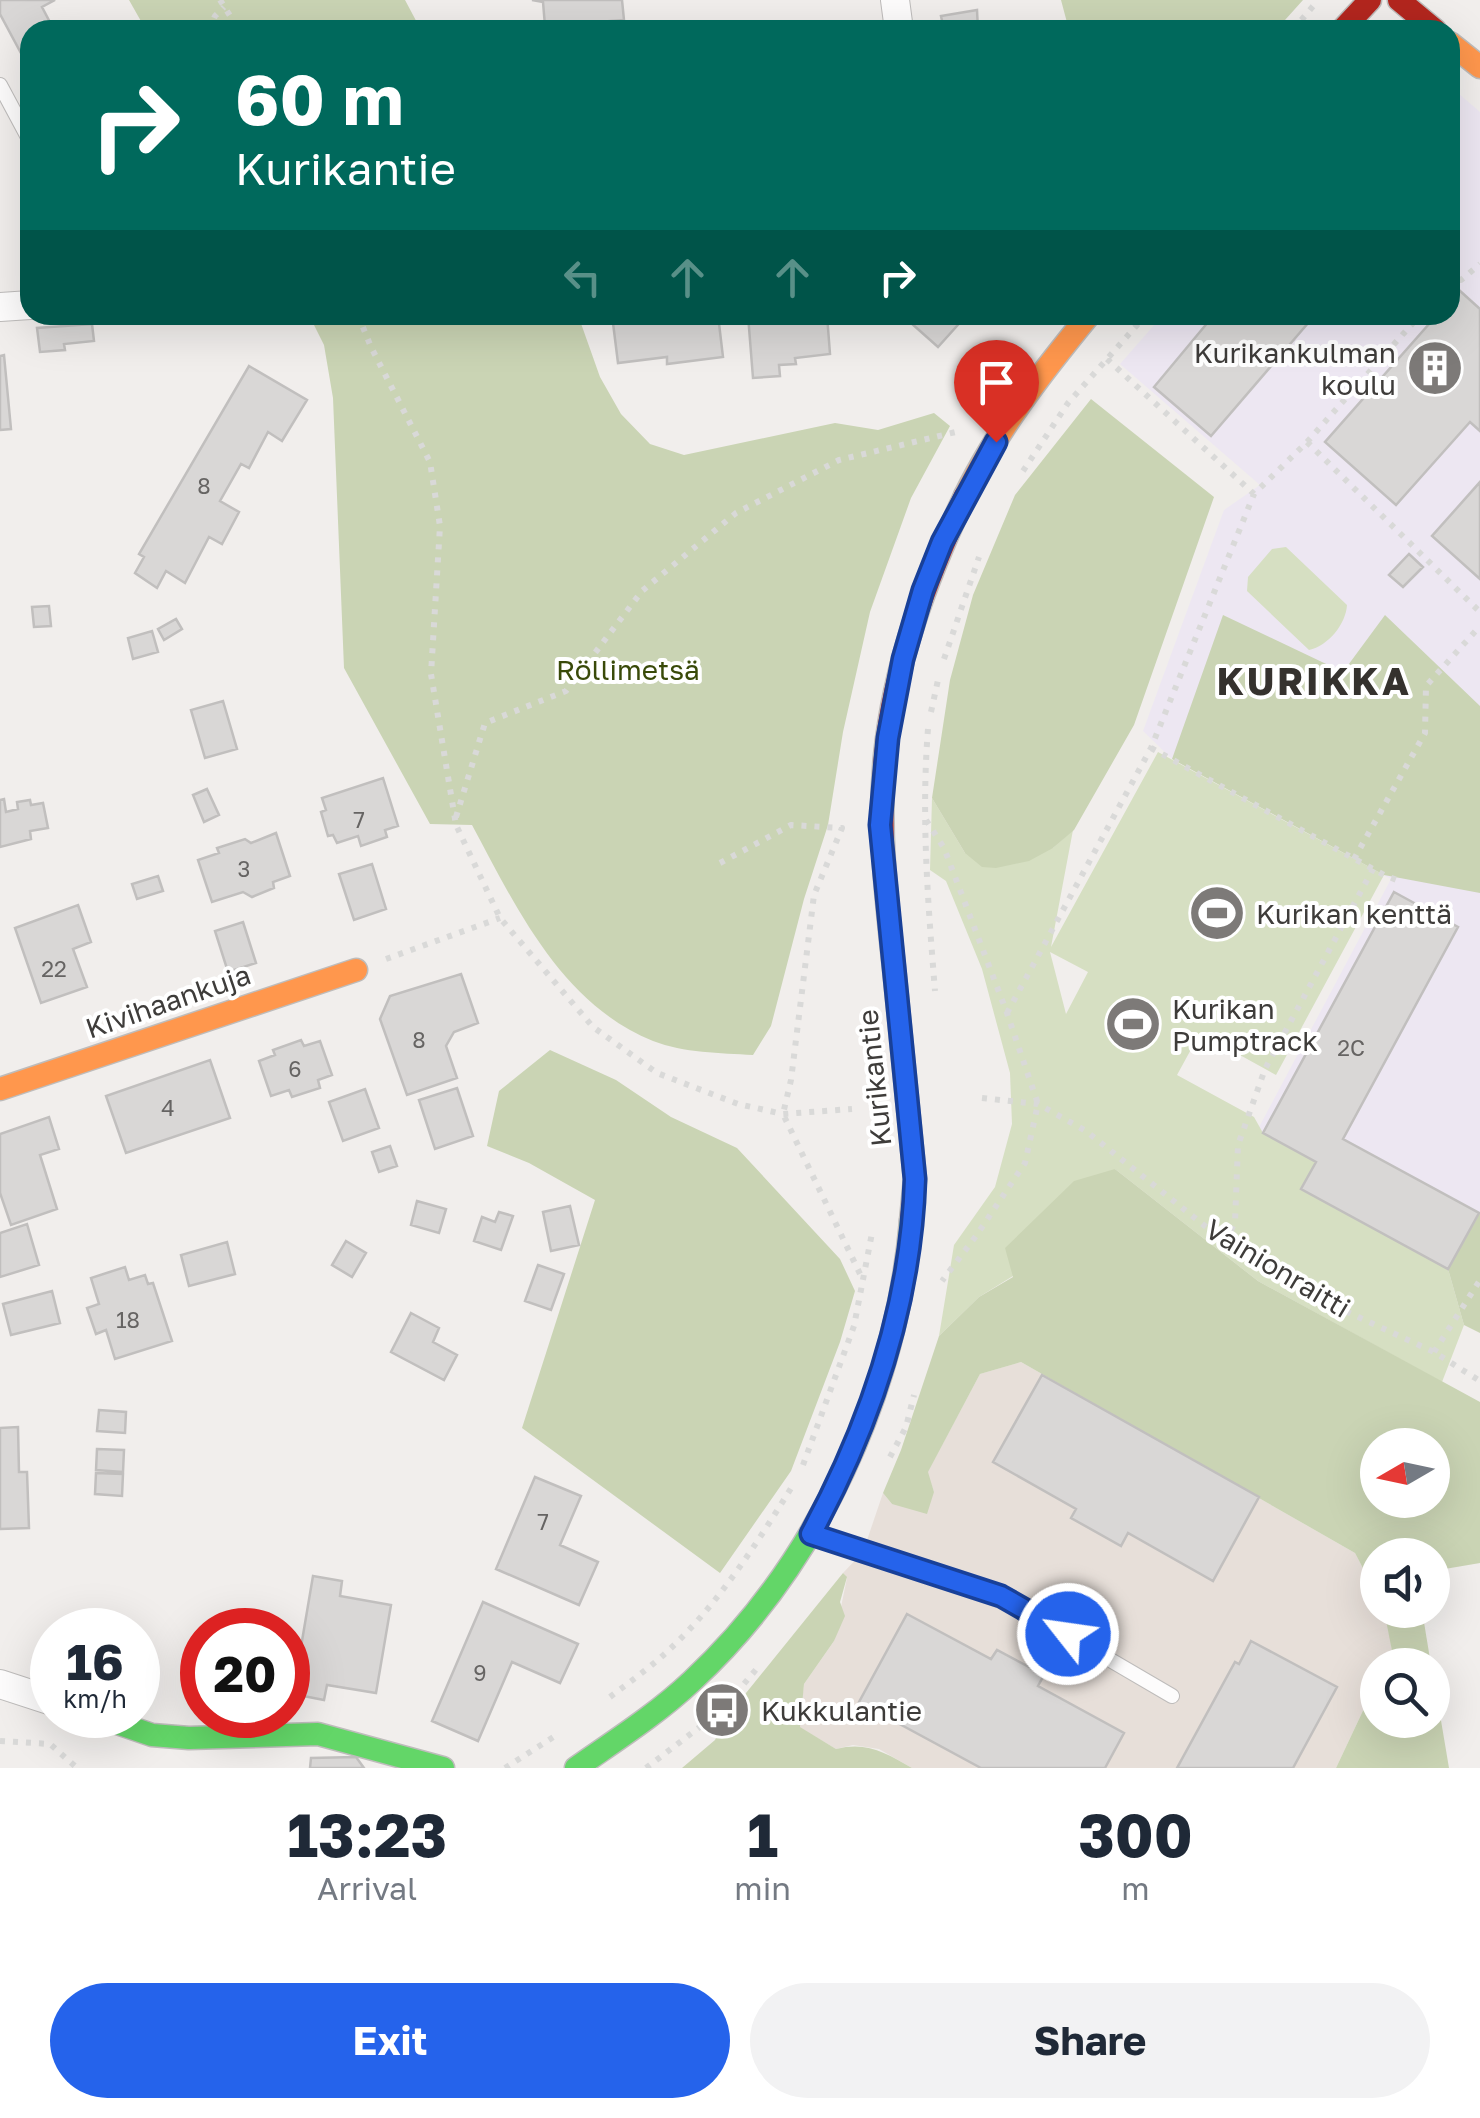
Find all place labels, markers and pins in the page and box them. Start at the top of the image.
place label: Kurikankulman koulu [1194,336,1396,401]
building icon: Kurikankulman koulu [1405,338,1465,398]
pin [954,340,1039,443]
sports icon: Kurikan kenttä [1187,883,1247,943]
place label: Kurikan kenttä [1256,897,1452,930]
place label: Kurikan Pumptrack [1172,992,1318,1057]
sports icon: Kurikan Pumptrack [1103,994,1163,1054]
bus stop icon: Kukkulantie [692,1680,752,1740]
place label: Kukkulantie [761,1694,922,1727]

